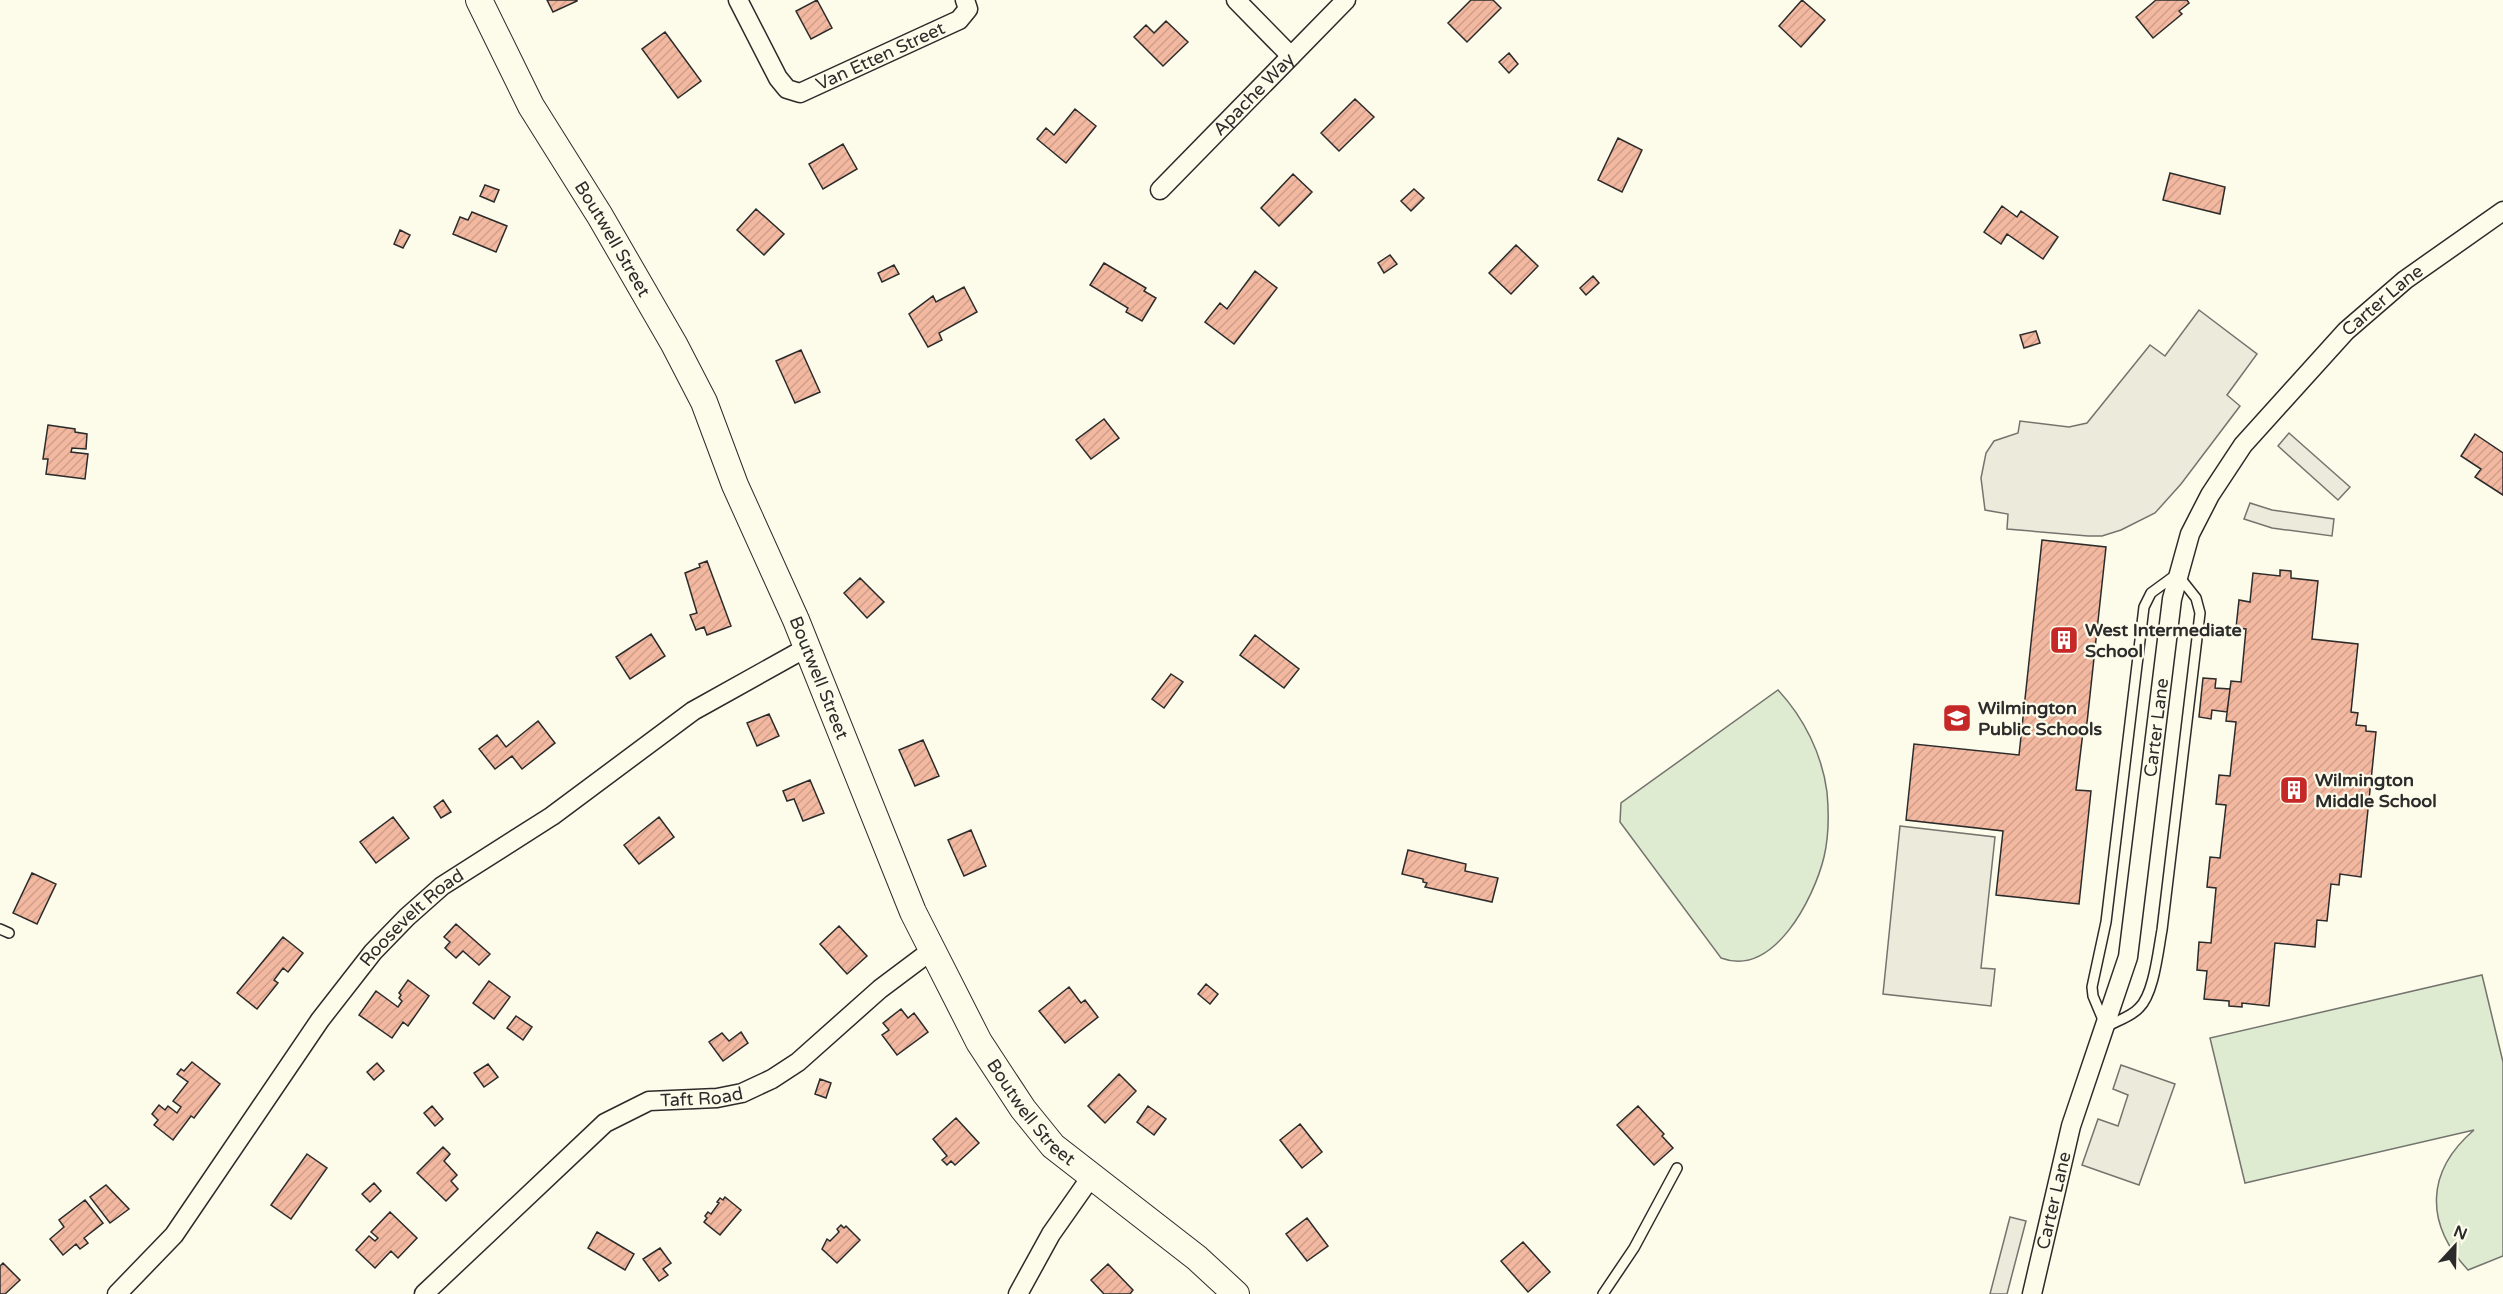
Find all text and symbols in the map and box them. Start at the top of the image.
street label: Van Etten Street [812,17,949,95]
street label: Apache Way [1208,48,1299,140]
street label: Boutwell Street [570,177,655,301]
street label: Carter Lane [2337,260,2427,341]
street label: Boutwell Street [785,613,854,743]
place label: West Intermediate School [2085,619,2242,662]
building icon: West Intermediate School [2048,624,2080,656]
street label: Carter Lane [2139,677,2173,778]
place label: Wilmington Public Schools [1978,697,2103,740]
school or university icon: Wilmington Public Schools [1941,702,1973,734]
place label: Wilmington Middle School [2315,769,2437,812]
building icon: Wilmington Middle School [2278,774,2310,806]
street label: Roosevelt Road [355,864,468,971]
street label: Boutwell Street [982,1055,1080,1170]
street label: Taft Road [660,1082,745,1111]
street label: Carter Lane [2032,1149,2076,1252]
north arrow [2425,1216,2485,1276]
text: N [2451,1221,2470,1245]

